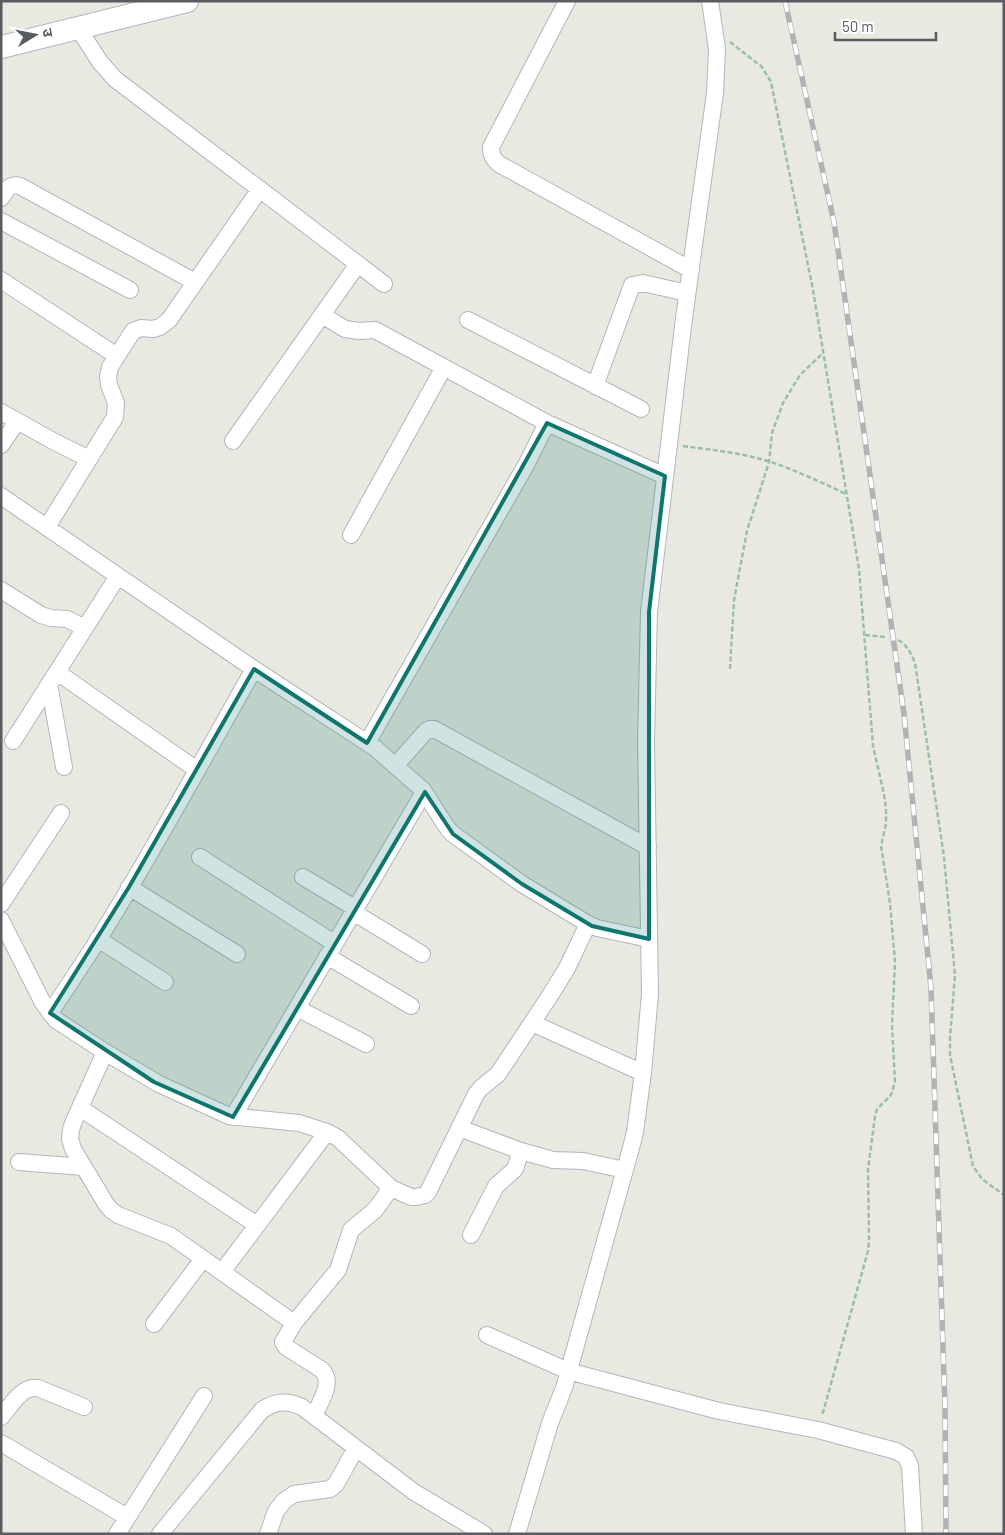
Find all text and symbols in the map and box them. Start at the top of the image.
north arrow [10,10,60,60]
scale bar [835,10,936,42]
text: 50 m [842,17,874,35]
text: उ [39,27,58,39]

